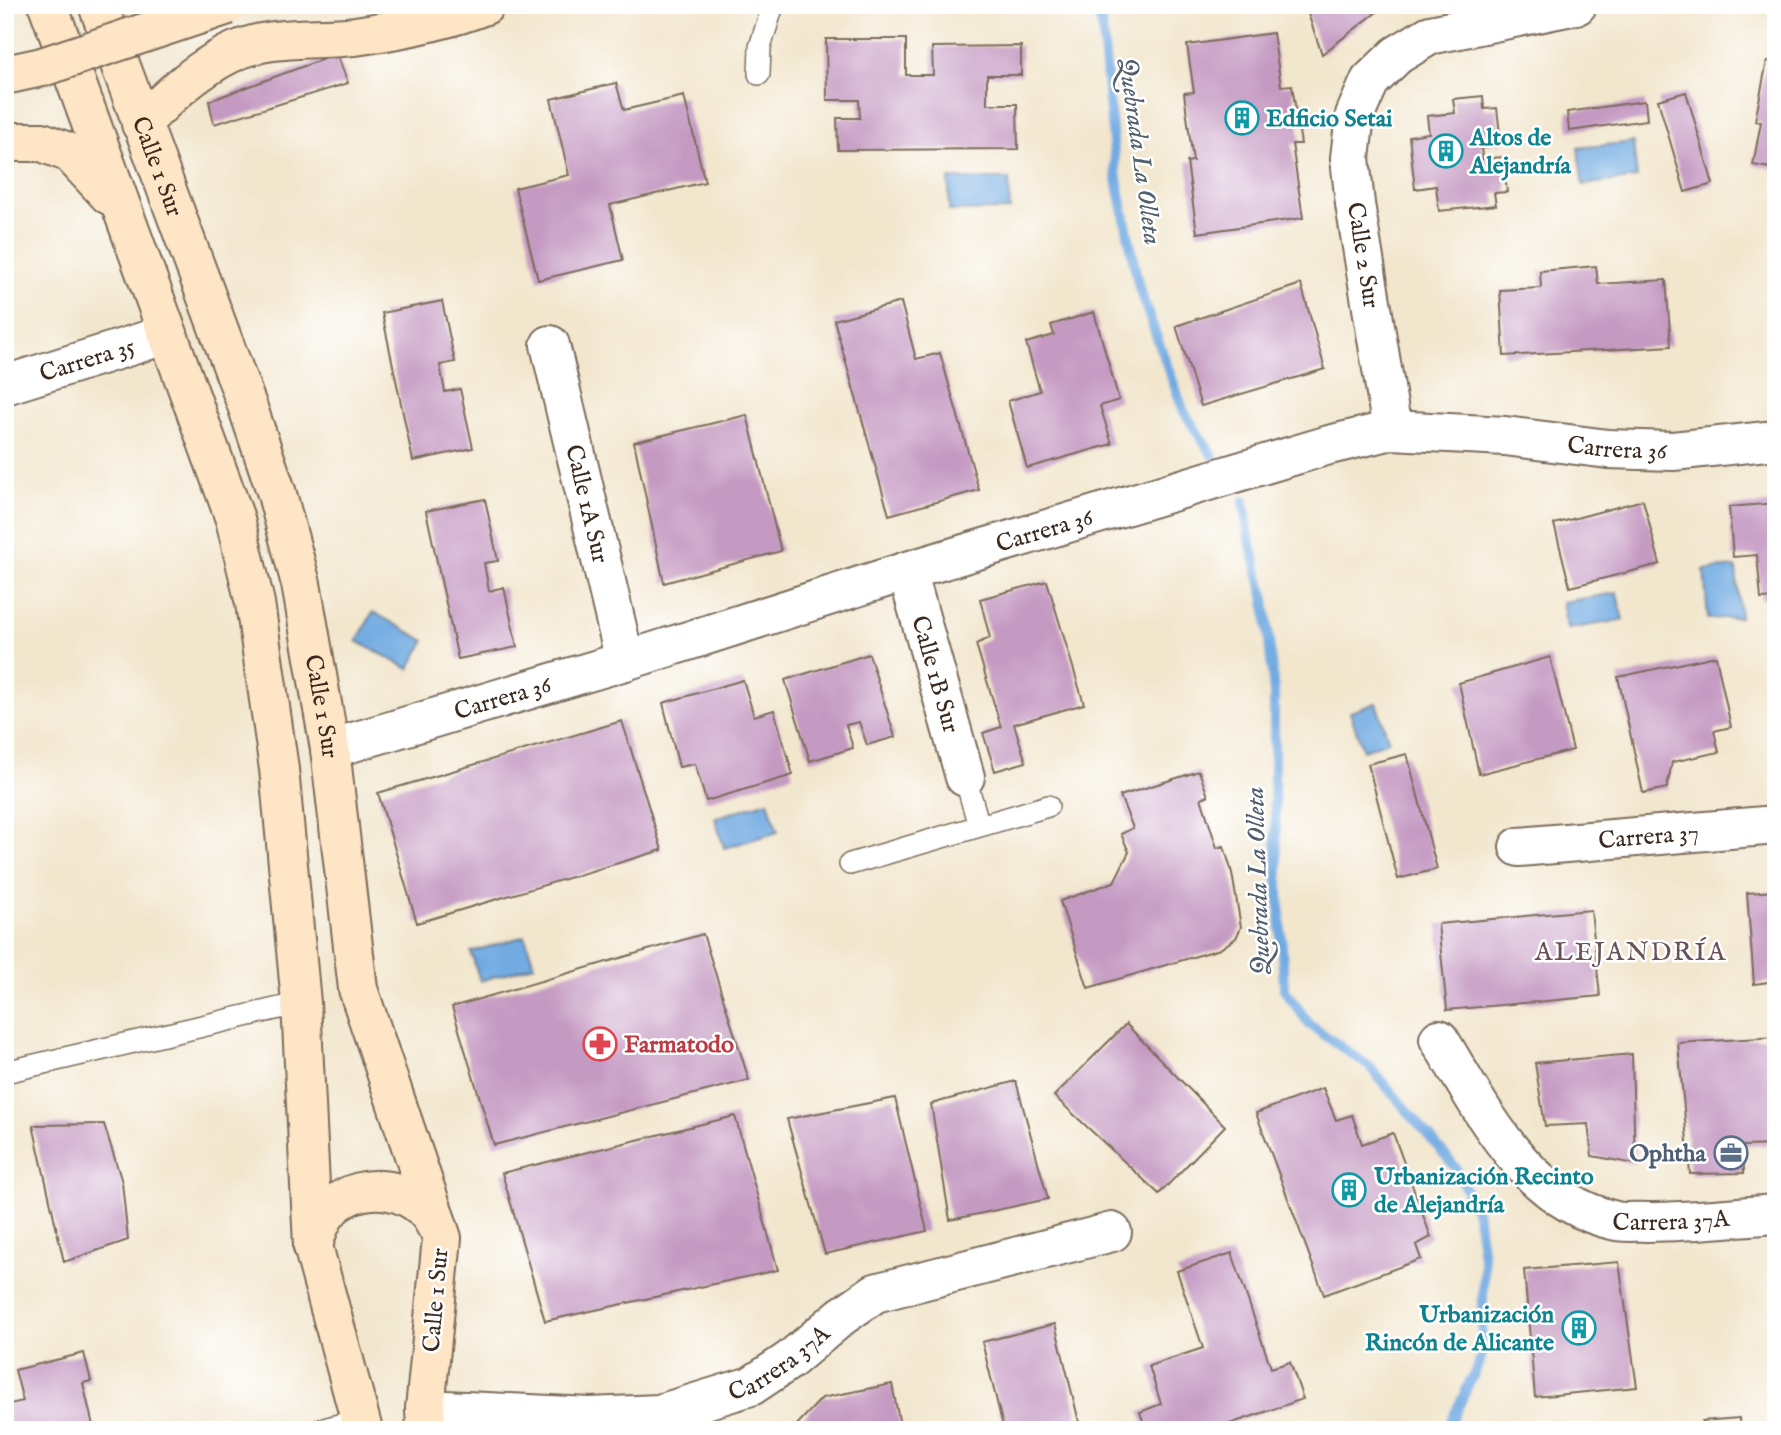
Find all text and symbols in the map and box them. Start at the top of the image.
water label: Quebrada La Olleta [1110,55,1169,247]
building icon: Edficio Setai [1223,99,1261,137]
place label: Edficio Setai [1266,104,1393,135]
street label: Calle 1 Sur [124,112,189,221]
place label: Altos de Alejandría [1469,123,1572,182]
building icon: Altos de Alejandría [1427,132,1465,170]
street label: Calle 2 Sur [1339,200,1386,311]
street label: Carrera 35 [36,331,139,390]
street label: Carrera 36 [1565,430,1668,468]
street label: Calle 1A Sur [557,442,615,566]
street label: Carrera 36 [992,502,1098,561]
street label: Calle 1B Sur [903,612,966,737]
street label: Calle 1 Sur [297,652,345,760]
street label: Carrera 36 [451,670,556,728]
water label: Quebrada La Olleta [1239,786,1278,976]
street label: Carrera 37 [1597,818,1700,857]
district label: ALEJANDRÍA [1534,936,1727,969]
pharmacy icon: Farmatodo [581,1025,619,1063]
place label: Farmatodo [624,1030,734,1061]
office icon: Ophtha [1712,1134,1750,1172]
place label: Ophtha [1629,1139,1707,1170]
place label: Urbanización Recinto de Alejandría [1373,1162,1594,1221]
building icon: Urbanización Recinto de Alejandría [1330,1171,1368,1209]
street label: Carrera 37A [1611,1204,1731,1239]
street label: Calle 1 Sur [416,1247,457,1354]
place label: Urbanización Rincón de Alicante [1365,1300,1554,1359]
building icon: Urbanización Rincón de Alicante [1560,1309,1598,1347]
street label: Carrera 37A [725,1318,838,1409]

